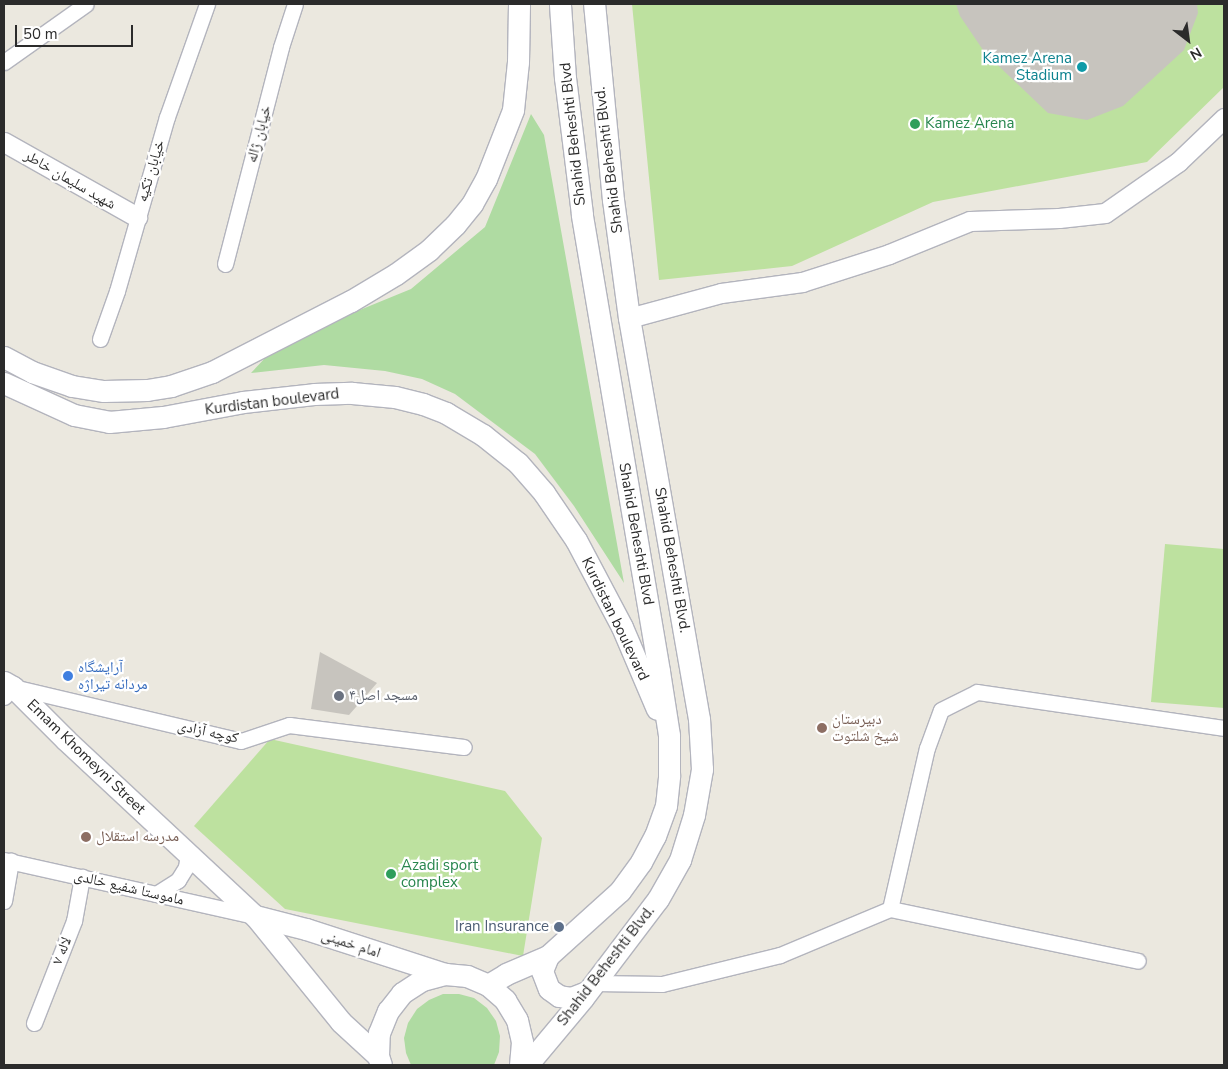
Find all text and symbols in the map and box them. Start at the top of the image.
scale bar [18,15,135,47]
north arrow [1163,15,1213,65]
text: 50 m [23,24,58,44]
text: N [1186,43,1205,64]
place label: Kamez Arena Stadium [982,49,1072,84]
street label: Shahid Beheshti Blvd [557,61,589,207]
marker: Kamez Arena Stadium [1076,61,1088,73]
street label: Shahid Beheshti Blvd. [591,86,627,234]
street label: خیابان ژاله [243,103,275,165]
place label: Kamez Arena [925,115,1015,133]
marker: Kamez Arena [909,118,921,130]
street label: خیابان تکیه [133,138,169,204]
street label: شهید سلیمان خاطر [21,146,119,214]
street label: Kurdistan boulevard [204,385,340,419]
street label: Shahid Beheshti Blvd [615,462,657,606]
street label: Shahid Beheshti Blvd. [650,486,694,634]
street label: Kurdistan boulevard [577,554,653,684]
place label: آرایشگاه مردانه تیراژه [78,658,148,693]
marker: آرایشگاه مردانه تیراژه [62,670,74,682]
place label: مسجد اصل۴ [349,687,418,705]
marker: مسجد اصل۴ [333,690,345,702]
street label: Emam Khomeyni Street [23,696,149,818]
place label: دبیرستان شیخ شلتوت [832,710,899,745]
street label: کوچه آزادی [176,717,240,747]
marker: دبیرستان شیخ شلتوت [816,722,828,734]
place label: مدرسه استقلال [96,828,179,846]
marker: مدرسه استقلال [80,831,92,843]
place label: Azadi sport complex [401,856,478,891]
street label: ماموستا شفیع خالدی [72,867,186,909]
marker: Azadi sport complex [385,868,397,880]
street label: Shahid Beheshti Blvd. [554,902,658,1030]
place label: Iran Insurance [455,918,549,936]
marker: Iran Insurance [553,921,565,933]
street label: امام خمینی [319,926,383,962]
street label: لاله ۷ [48,934,76,968]

